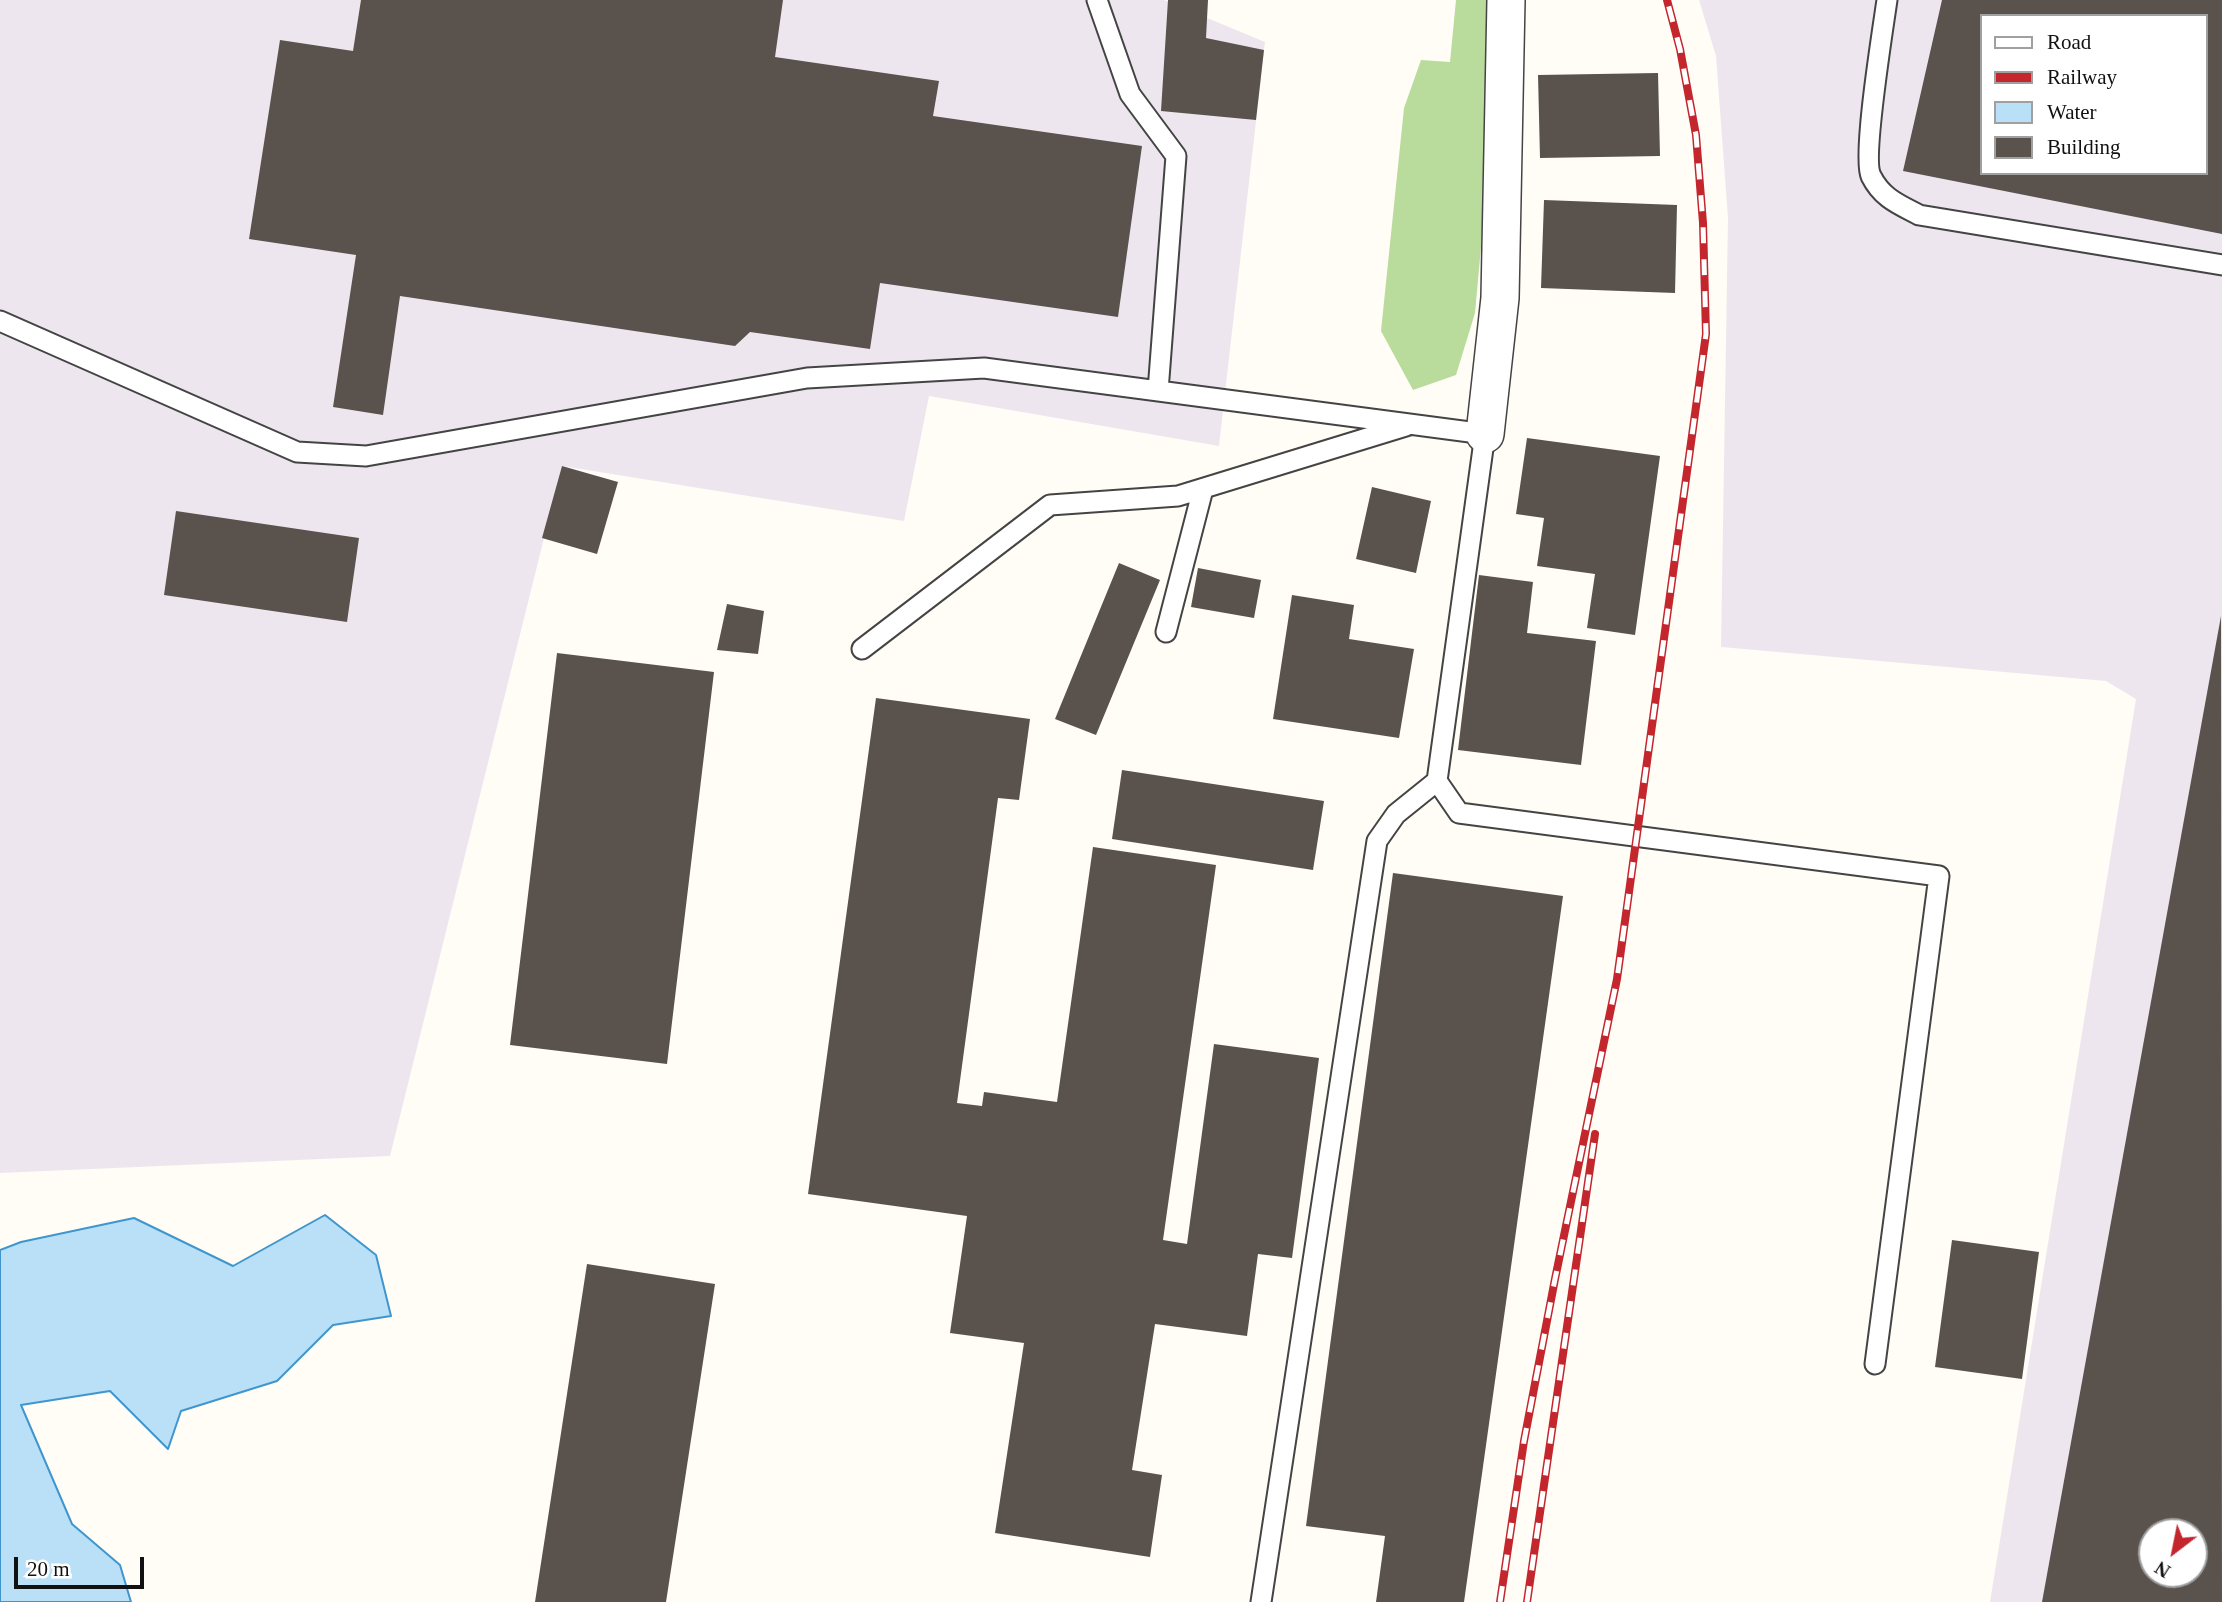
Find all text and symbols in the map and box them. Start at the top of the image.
legend [1980,14,2208,175]
text: Road [2047,30,2091,54]
text: Railway [2047,65,2117,89]
text: Water [2047,100,2097,124]
text: Building [2047,135,2121,159]
north arrow [2138,1518,2208,1588]
scale bar [18,1542,147,1586]
text: 20 m [27,1557,70,1581]
text: N [2151,1557,2174,1582]

